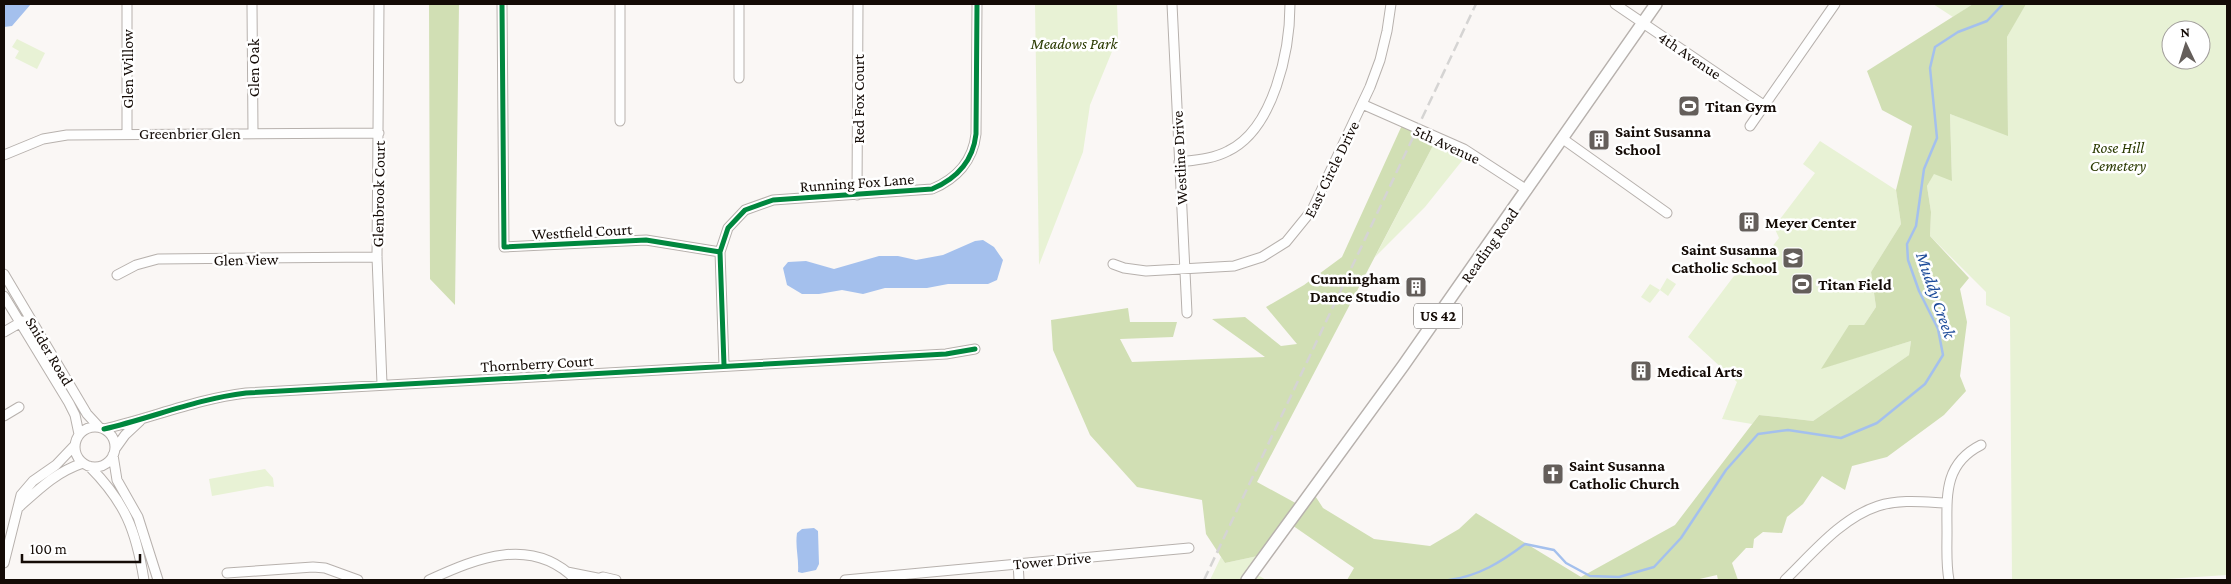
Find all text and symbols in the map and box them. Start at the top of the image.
north arrow [2161,20,2211,70]
text: N [2180,24,2191,40]
street label: 4th Avenue [1655,28,1724,83]
street label: Glen Willow [119,29,136,109]
park label: Meadows Park [1029,35,1119,52]
street label: Glen Oak [245,38,262,97]
street label: Red Fox Court [850,53,867,144]
sports icon: Titan Gym [1677,94,1701,118]
place label: Titan Gym [1705,98,1777,115]
street label: Westline Drive [1169,110,1190,206]
street label: East Circle Drive [1301,118,1362,220]
street label: 5th Avenue [1411,122,1483,167]
place label: Saint Susanna School [1615,123,1711,158]
street label: Greenbrier Glen [139,125,241,142]
building icon: Saint Susanna School [1587,128,1611,152]
park label: Rose Hill Cemetery [2090,139,2147,175]
street label: Glenbrook Court [369,140,388,248]
street label: Running Fox Lane [799,170,915,196]
street label: Reading Road [1457,204,1523,287]
building icon: Meyer Center [1737,210,1761,234]
place label: Meyer Center [1765,214,1857,231]
street label: Westfield Court [531,220,633,243]
place label: Saint Susanna Catholic School [1671,241,1777,276]
school or university icon: Saint Susanna Catholic School [1781,246,1805,270]
water label: Muddy Creek [1912,248,1960,342]
street label: Glen View [213,250,279,269]
place label: Cunningham Dance Studio [1310,270,1400,305]
sports icon: Titan Field [1790,272,1814,296]
building icon: Cunningham Dance Studio [1404,275,1428,299]
place label: Titan Field [1818,276,1892,293]
road number: US 42 [1414,304,1462,328]
street label: Snider Road [22,314,77,389]
street label: Thornberry Court [480,352,595,376]
building icon: Medical Arts [1629,359,1653,383]
place label: Medical Arts [1657,363,1743,380]
place label: Saint Susanna Catholic Church [1569,457,1680,492]
church icon: Saint Susanna Catholic Church [1541,462,1565,486]
scale bar [22,532,140,564]
text: 100 m [30,541,67,557]
street label: Tower Drive [1012,549,1092,572]

